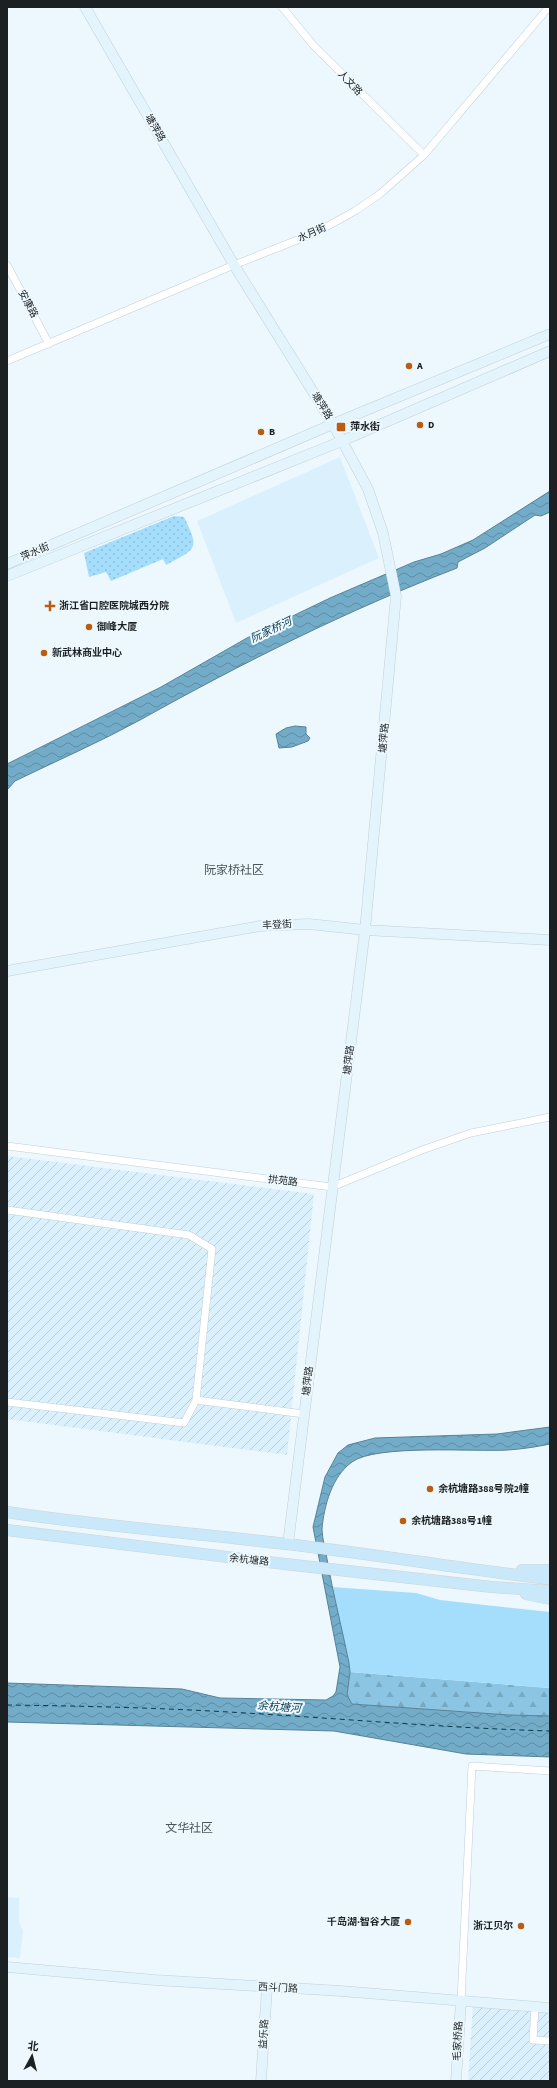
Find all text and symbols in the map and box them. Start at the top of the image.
street label: 人文路 [335,67,365,99]
street label: 塘萍路 [141,112,169,144]
street label: 水月街 [295,221,329,245]
street label: 安康路 [15,287,41,321]
place label: A [416,359,423,373]
marker: A [404,361,414,371]
street label: 塘萍路 [308,390,336,422]
place label: D [428,418,434,432]
place label: 萍水街 [350,420,380,434]
marker: D [415,420,425,430]
marker: 萍水街 [335,421,347,433]
place label: B [269,425,275,439]
marker: B [256,427,266,437]
street label: 萍水街 [18,540,52,564]
place label: 浙江省口腔医院城西分院 [59,599,169,613]
marker: 浙江省口腔医院城西分院 [44,600,56,612]
water label: 阮家桥河 [248,613,296,646]
place label: 御峰大厦 [96,620,137,634]
marker: 御峰大厦 [84,622,94,632]
place label: 新武林商业中心 [52,646,122,660]
marker: 新武林商业中心 [39,648,49,658]
street label: 塘萍路 [376,722,392,754]
district label: 阮家桥社区 [204,862,264,879]
street label: 丰登街 [262,917,292,933]
street label: 塘萍路 [340,1044,358,1076]
street label: 拱苑路 [267,1172,299,1190]
street label: 塘萍路 [299,1365,317,1397]
place label: 余杭塘路388号院2幢 [438,1482,529,1496]
marker: 余杭塘路388号院2幢 [425,1484,435,1494]
place label: 余杭塘路388号1幢 [411,1514,492,1528]
marker: 余杭塘路388号1幢 [398,1516,408,1526]
street label: 余杭塘路 [228,1551,270,1569]
water label: 余杭塘河 [257,1698,303,1716]
district label: 文华社区 [165,1820,213,1837]
place label: 千岛湖·智谷大厦 [327,1915,400,1929]
marker: 千岛湖·智谷大厦 [403,1917,413,1927]
place label: 浙江贝尔 [473,1919,513,1933]
marker: 浙江贝尔 [516,1921,526,1931]
street label: 西斗门路 [258,1980,298,1996]
street label: 益乐路 [256,2019,272,2049]
street label: 毛家桥路 [450,2021,466,2061]
north arrow [12,2036,52,2076]
text: 北 [27,2038,40,2055]

